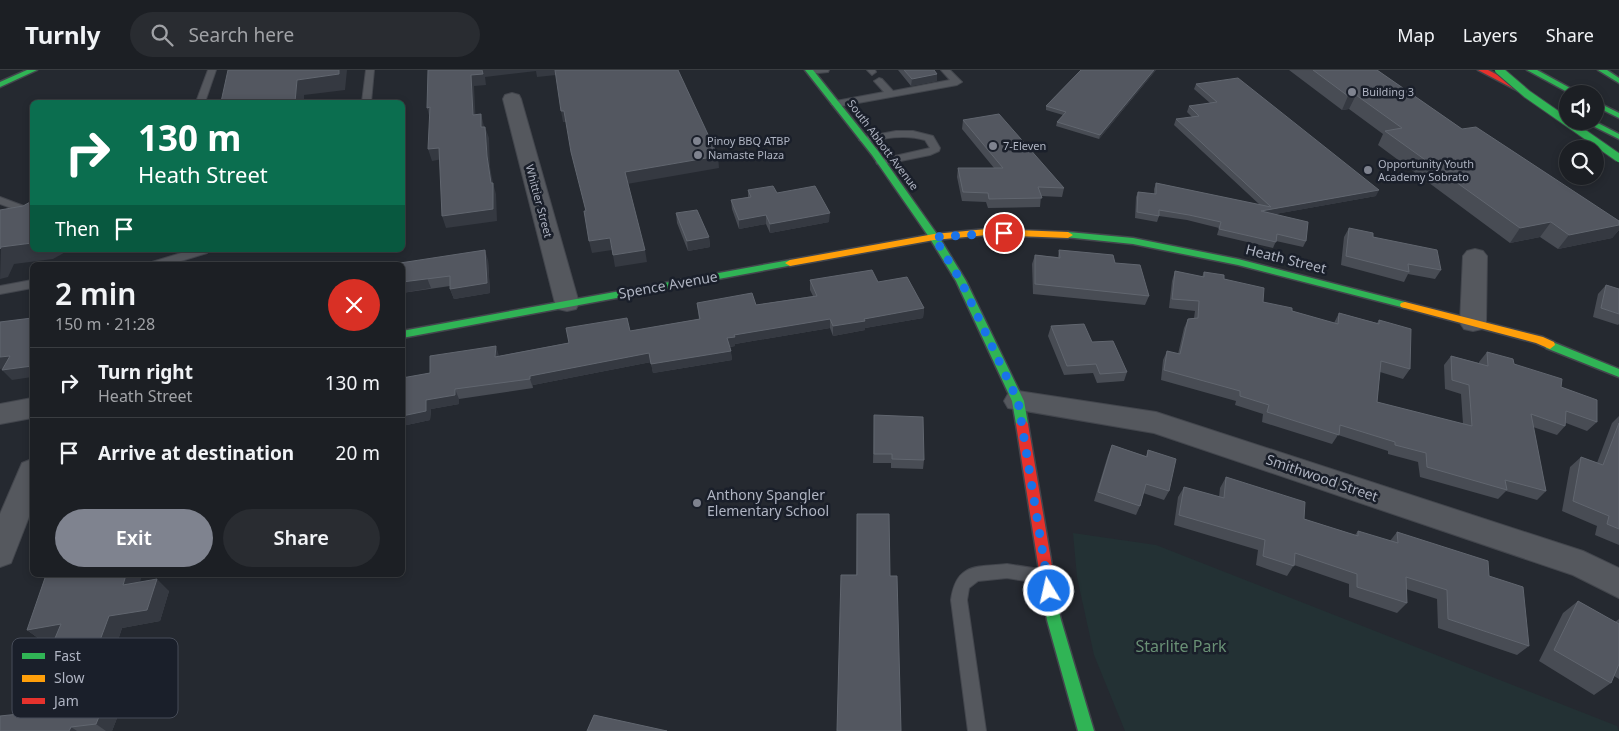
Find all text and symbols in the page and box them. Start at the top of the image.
search box [130,12,480,57]
text: Turnly [25,18,100,51]
icon: search [148,21,176,49]
text: Search here [188,22,294,48]
text: Map [1397,23,1435,47]
text: Layers [1463,23,1518,47]
text: Share [1546,23,1594,47]
place label: Building 3 [1362,84,1414,99]
map controls [1559,85,1604,185]
button: sound [1559,85,1604,130]
marker: Building 3 [1346,86,1358,98]
street label: South Abbott Avenue [844,96,922,193]
text: 130 m [138,114,241,161]
icon: right [55,120,120,185]
place label: Pinoy BBQ ATBP [707,133,790,148]
marker: Pinoy BBQ ATBP [691,135,703,147]
place label: 7-Eleven [1003,138,1046,153]
marker: 7-Eleven [987,140,999,152]
button: search [1559,140,1604,185]
place label: Namaste Plaza [708,147,784,162]
marker: Namaste Plaza [692,149,704,161]
place label: Opportunity Youth Academy Sobrato [1378,156,1474,184]
text: Heath Street [138,159,268,189]
street label: Whittier Street [523,163,556,239]
marker: Opportunity Youth Academy Sobrato [1362,164,1374,176]
pin [983,212,1025,254]
icon: arrive [110,215,138,243]
text: Then [55,216,100,242]
icon: arrive [990,219,1018,247]
street label: Heath Street [1244,239,1328,278]
street label: Spence Avenue [617,266,719,303]
text: 2 min [55,273,136,314]
button: close [328,279,380,331]
text: 150 m · 21:28 [55,313,155,335]
text: Turn right [98,359,193,385]
icon: right [55,369,83,397]
text: 130 m [325,370,380,396]
text: Heath Street [98,385,192,407]
icon: arrive [55,439,83,467]
text: Arrive at destination [98,440,294,466]
text: 20 m [336,440,380,466]
street label: Smithwood Street [1264,449,1381,506]
place label: Anthony Spangler Elementary School [707,485,829,520]
marker: Anthony Spangler Elementary School [691,497,703,509]
button: Exit [55,509,213,567]
button: Share [223,509,380,567]
position arrow [1022,564,1074,616]
park label: Starlite Park [1135,635,1227,657]
legend [12,638,178,718]
text: Fast [54,646,81,665]
text: Slow [54,668,85,687]
text: Jam [52,691,79,710]

